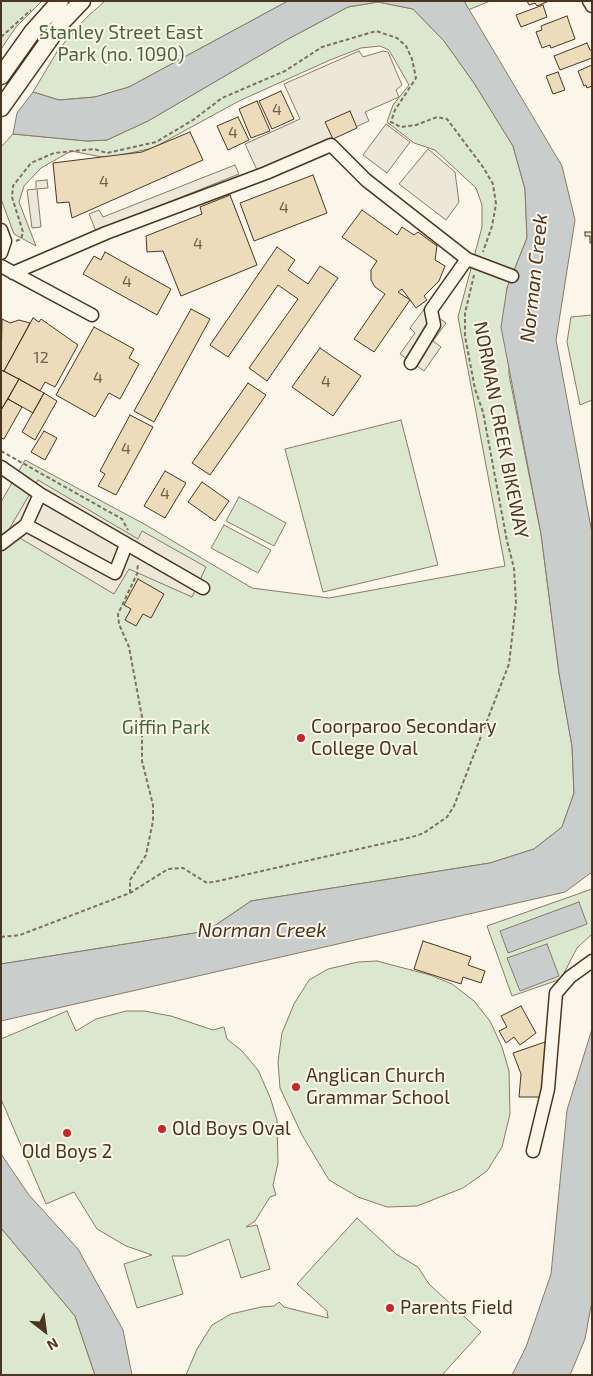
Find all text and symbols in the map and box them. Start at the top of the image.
park label: Stanley Street East Park (no. 1090) [39,22,203,66]
house number: 4 [272,100,282,120]
house number: 4 [228,123,238,143]
house number: 4 [99,172,109,192]
house number: 4 [279,198,289,218]
water label: Norman Creek [515,212,553,344]
house number: 4 [193,234,203,254]
house number: 4 [122,272,132,292]
street label: NORMAN CREEK BIKEWAY [469,319,533,541]
house number: 12 [33,348,49,368]
house number: 4 [93,368,103,388]
house number: 4 [321,372,331,392]
house number: 4 [121,439,131,459]
house number: 4 [160,484,170,504]
place label: Coorparoo Secondary College Oval [311,716,496,760]
park label: Giffin Park [122,717,210,739]
marker: Coorparoo Secondary College Oval [295,732,307,744]
water label: Norman Creek [197,918,327,942]
place label: Anglican Church Grammar School [306,1065,450,1109]
marker: Anglican Church Grammar School [290,1081,302,1093]
place label: Old Boys Oval [172,1118,291,1140]
marker: Old Boys Oval [156,1123,168,1135]
marker: Old Boys 2 [61,1127,73,1139]
place label: Old Boys 2 [22,1141,112,1163]
place label: Parents Field [400,1297,513,1319]
marker: Parents Field [384,1302,396,1314]
north arrow [20,1306,70,1356]
text: N [44,1335,61,1354]

